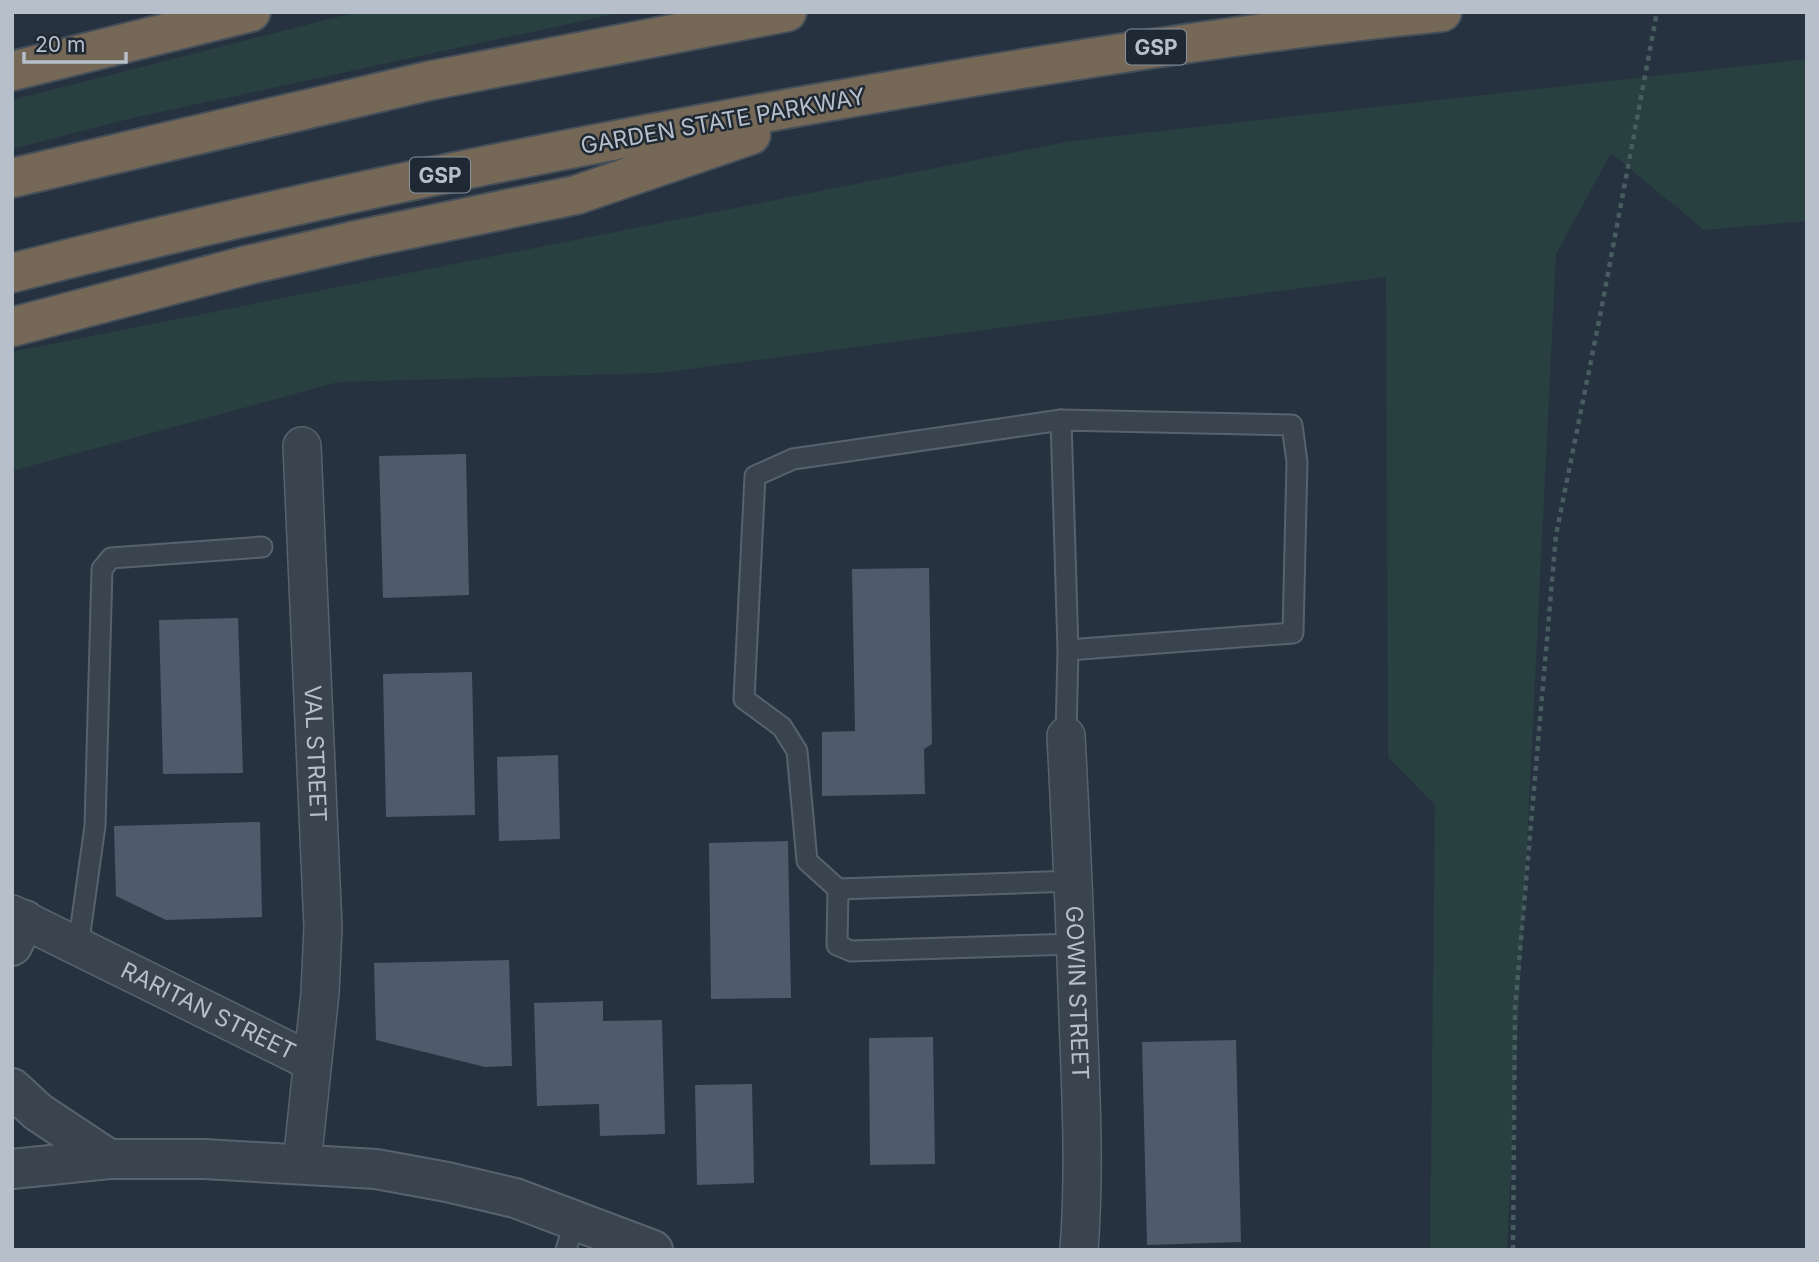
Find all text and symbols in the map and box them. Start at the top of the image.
scale bar [24,21,126,65]
road number: GSP [1126,30,1186,64]
text: 20 m [35,32,85,57]
street label: GARDEN STATE PARKWAY [579,82,868,160]
road number: GSP [410,158,470,192]
street label: VAL STREET [298,685,332,823]
street label: GOWIN STREET [1060,905,1094,1080]
street label: RARITAN STREET [116,956,300,1066]

